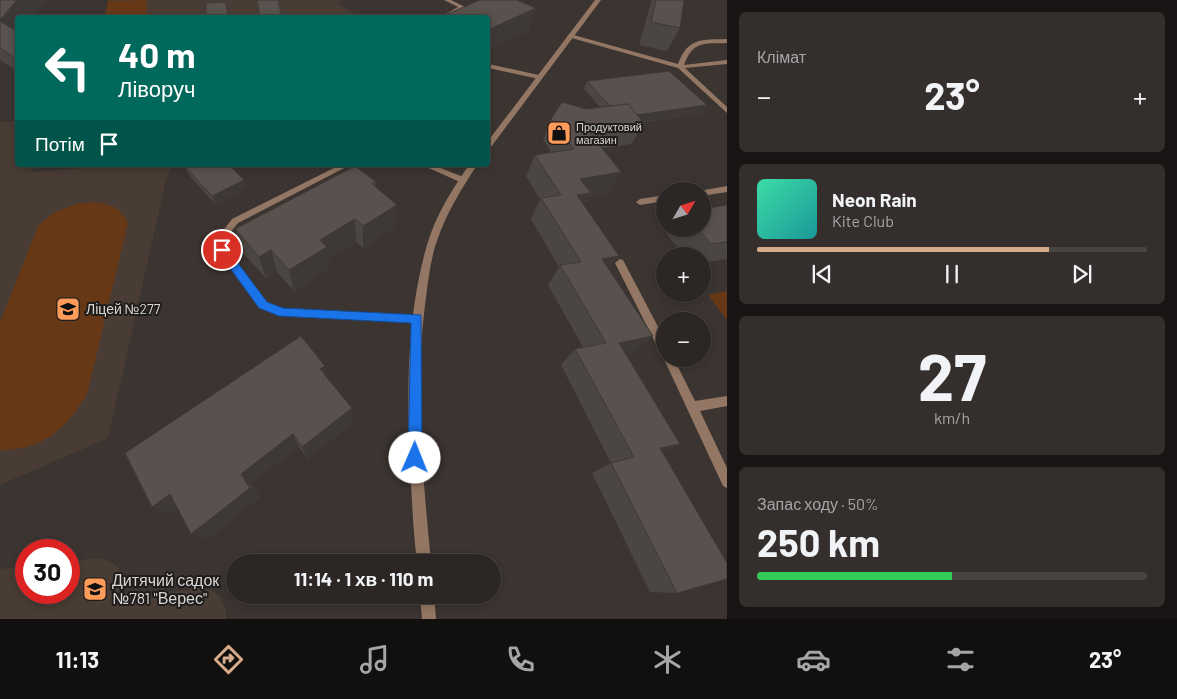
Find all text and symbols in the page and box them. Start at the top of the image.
text: 40 m [118,33,195,75]
icon: left [35,35,100,100]
text: Клімат [757,47,806,66]
text: 23° [924,72,980,118]
text: Ліворуч [118,75,195,101]
text: − [757,79,771,113]
text: + [1133,79,1147,113]
shop icon: Продуктовий магазин [546,120,572,146]
place label: Продуктовий магазин [576,120,642,146]
icon: arrive [95,130,123,158]
text: Потім [35,132,85,155]
north arrow [656,182,711,238]
map controls [656,182,711,367]
text: Neon Rain [832,188,917,211]
text: Kite Club [832,211,894,230]
pin [201,229,243,271]
icon: arrive [208,236,236,264]
button: + [656,247,711,302]
icon: previous [808,260,836,288]
icon: pause [938,260,966,288]
icon: next [1068,260,1096,288]
school or university icon: Ліцей №277 [55,296,81,322]
place label: Ліцей №277 [86,300,161,317]
button: − [656,312,711,367]
text: 27 [918,336,986,414]
text: km/h [934,408,970,427]
position arrow [388,431,440,483]
text: Запас ходу · 50% [757,494,879,513]
text: 250 km [757,519,880,565]
speed limit sign: 30 [15,539,80,604]
text: 11:14 · 1 хв · 110 m [294,567,433,590]
place label: Дитячий садок №781 "Верес" [112,570,220,607]
school or university icon: Дитячий садок №781 "Верес" [82,576,108,602]
icon: directions [211,642,246,677]
icon: music [357,642,392,677]
icon: phone [503,642,538,677]
icon: climate [650,642,685,677]
icon: car [796,642,831,677]
icon: filters [943,642,978,677]
text: 11:13 [56,646,99,672]
text: 23° [1089,646,1121,672]

